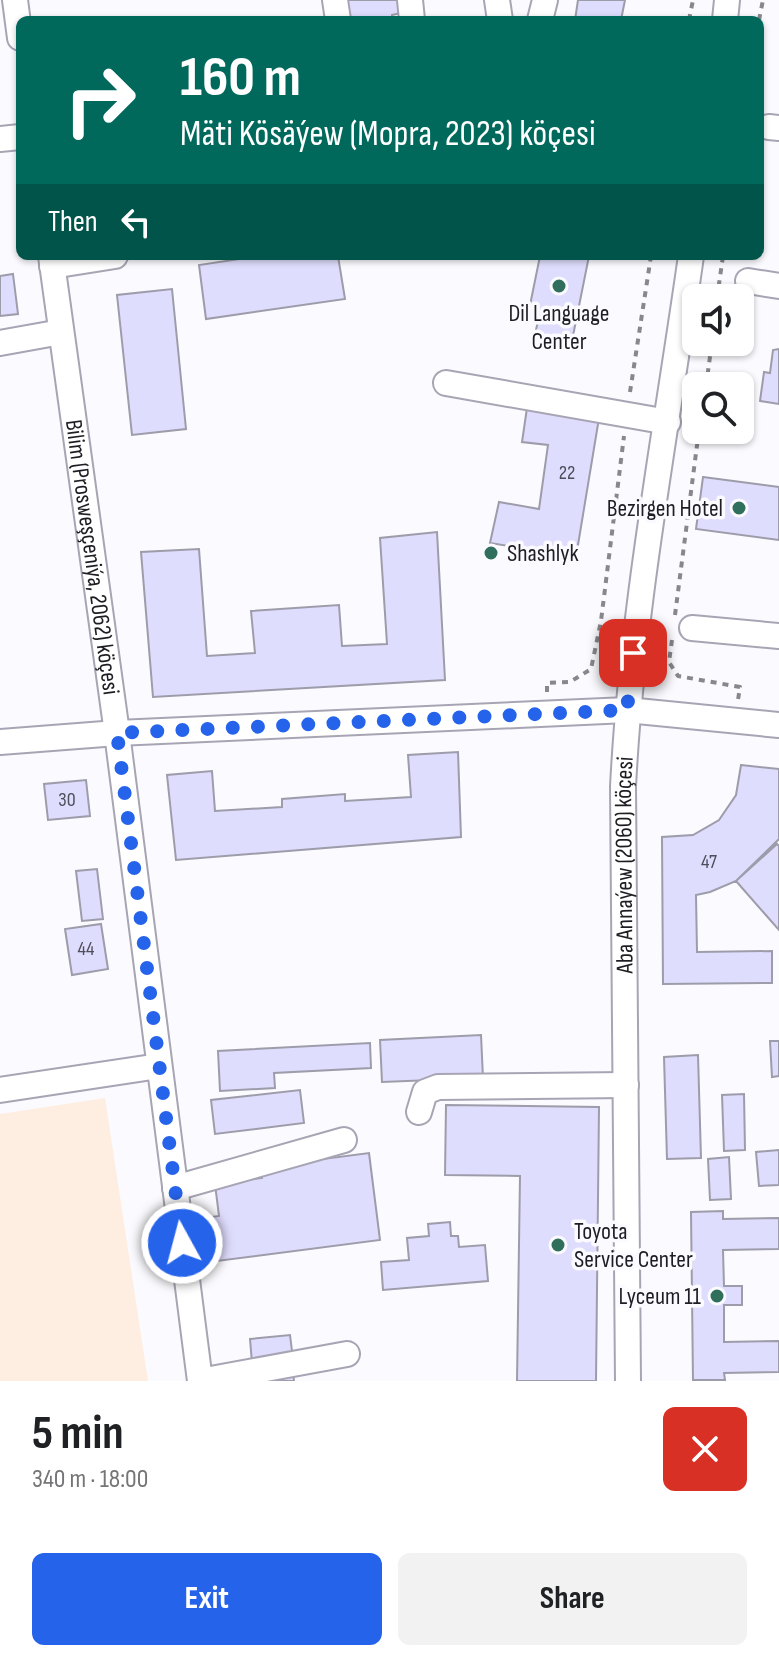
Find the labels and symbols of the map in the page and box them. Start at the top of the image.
marker: Dil Language Center [550,277,568,295]
place label: Dil Language Center [509,299,609,356]
street label: Bilim (Prosweşçeniýa, 2062) köçesi [59,418,126,697]
house number: 22 [559,461,575,485]
place label: Bezirgen Hotel [607,494,723,523]
marker: Bezirgen Hotel [730,499,748,517]
place label: Shashlyk [507,539,579,568]
marker: Shashlyk [482,544,500,562]
pin [599,619,667,687]
street label: Aba Annaýew (2060) köçesi [608,756,639,975]
house number: 30 [58,788,76,812]
house number: 47 [701,850,717,874]
house number: 44 [78,937,94,961]
position arrow [140,1201,224,1285]
place label: Toyota Service Center [574,1217,693,1274]
marker: Toyota Service Center [549,1236,567,1254]
place label: Lyceum 11 [618,1282,702,1311]
marker: Lyceum 11 [708,1287,726,1305]

